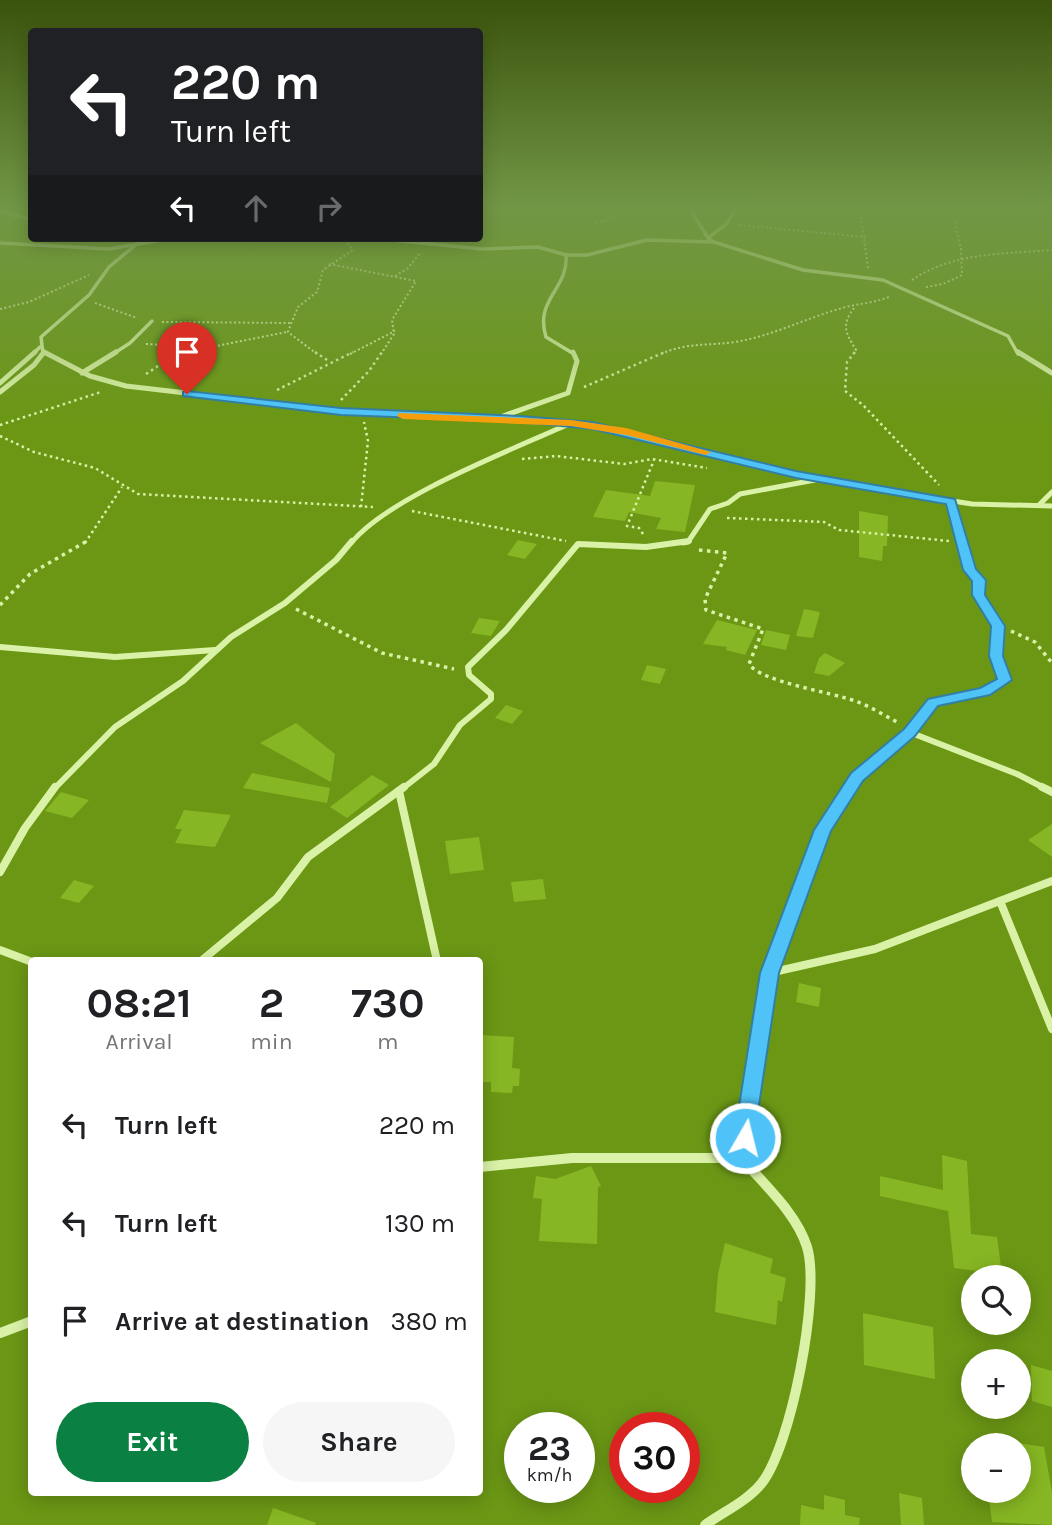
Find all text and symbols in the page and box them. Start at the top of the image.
text: 220 m [171,54,320,111]
icon: left [56,56,147,147]
text: Turn left [171,113,291,150]
icon: left [164,189,202,227]
icon: ahead [237,189,275,227]
icon: right [310,189,348,227]
pin [157,322,217,394]
icon: arrive [168,333,206,371]
text: 08:21 [86,978,192,1028]
text: 2 [259,978,284,1028]
text: 730 [351,978,425,1028]
text: Arrival [105,1028,173,1055]
text: min [250,1028,293,1055]
text: m [377,1028,399,1055]
position arrow [708,1101,782,1175]
icon: left [56,1106,94,1144]
text: Turn left [115,1110,217,1141]
text: 220 m [379,1110,455,1141]
icon: left [56,1204,94,1242]
text: Turn left [115,1208,217,1239]
text: 130 m [385,1208,455,1239]
map controls [961,1265,1031,1503]
button: search [961,1265,1031,1335]
icon: arrive [56,1302,94,1340]
text: Arrive at destination [115,1306,369,1337]
text: 380 m [390,1306,468,1337]
button: + [961,1349,1031,1419]
button: Exit [56,1402,249,1482]
button: Share [263,1402,455,1482]
speed limit sign: 30 [609,1412,700,1503]
text: 23 [528,1428,571,1469]
button: − [961,1433,1031,1503]
text: km/h [527,1464,572,1486]

